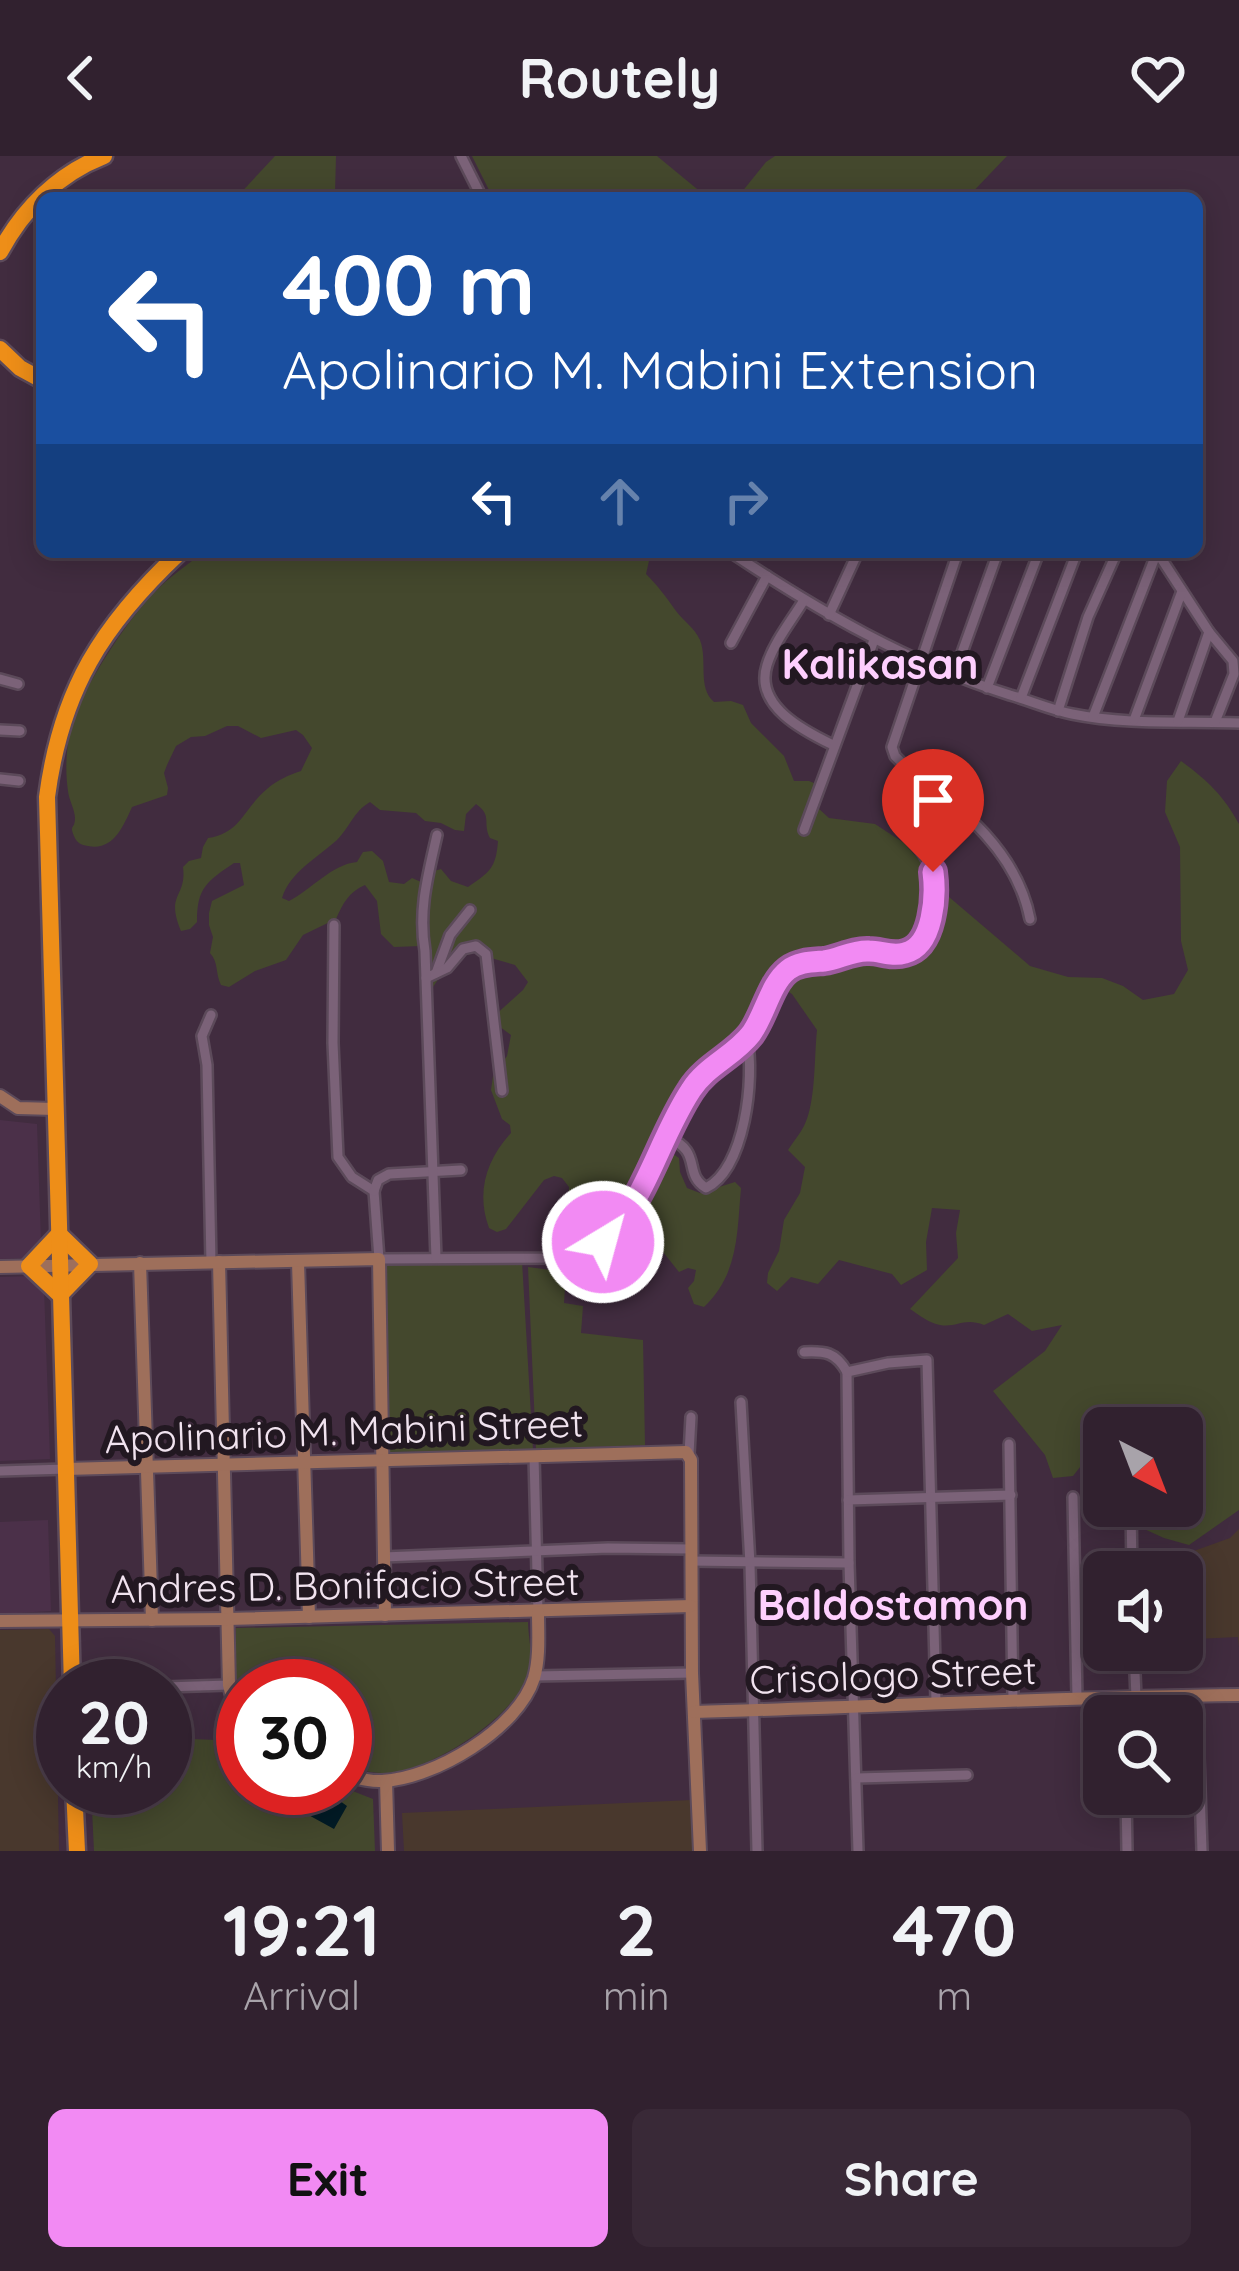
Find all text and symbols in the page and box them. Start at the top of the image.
text: Routely [519,44,720,112]
icon: back [48,45,114,111]
icon: heart [1125,45,1191,111]
text: 400 m [282,231,536,336]
icon: left [84,240,240,396]
text: Apolinario M. Mabini Extension [282,335,1038,403]
icon: left [461,468,527,534]
icon: ahead [587,468,653,534]
icon: right [713,468,779,534]
district label: Kalikasan [781,637,979,690]
pin [882,749,984,872]
icon: arrive [900,767,966,833]
position arrow [540,1179,666,1305]
street label: Apolinario M. Mabini Street [104,1398,584,1463]
north arrow [1083,1407,1203,1527]
map controls [1083,1407,1203,1815]
button: sound [1083,1551,1203,1671]
street label: Andres D. Bonifacio Street [110,1556,580,1613]
district label: Baldostamon [757,1578,1029,1631]
street label: Crisologo Street [749,1645,1037,1704]
speed limit sign: 30 [216,1659,372,1815]
text: 20 [79,1684,149,1759]
button: search [1083,1695,1203,1815]
text: km/h [76,1748,152,1786]
text: 19:21 [223,1884,380,1974]
text: 2 [616,1884,657,1974]
text: 470 [892,1884,1016,1974]
text: Arrival [243,1971,360,2020]
text: min [603,1971,670,2020]
text: m [936,1971,972,2020]
button: Exit [48,2109,608,2247]
button: Share [632,2109,1191,2247]

